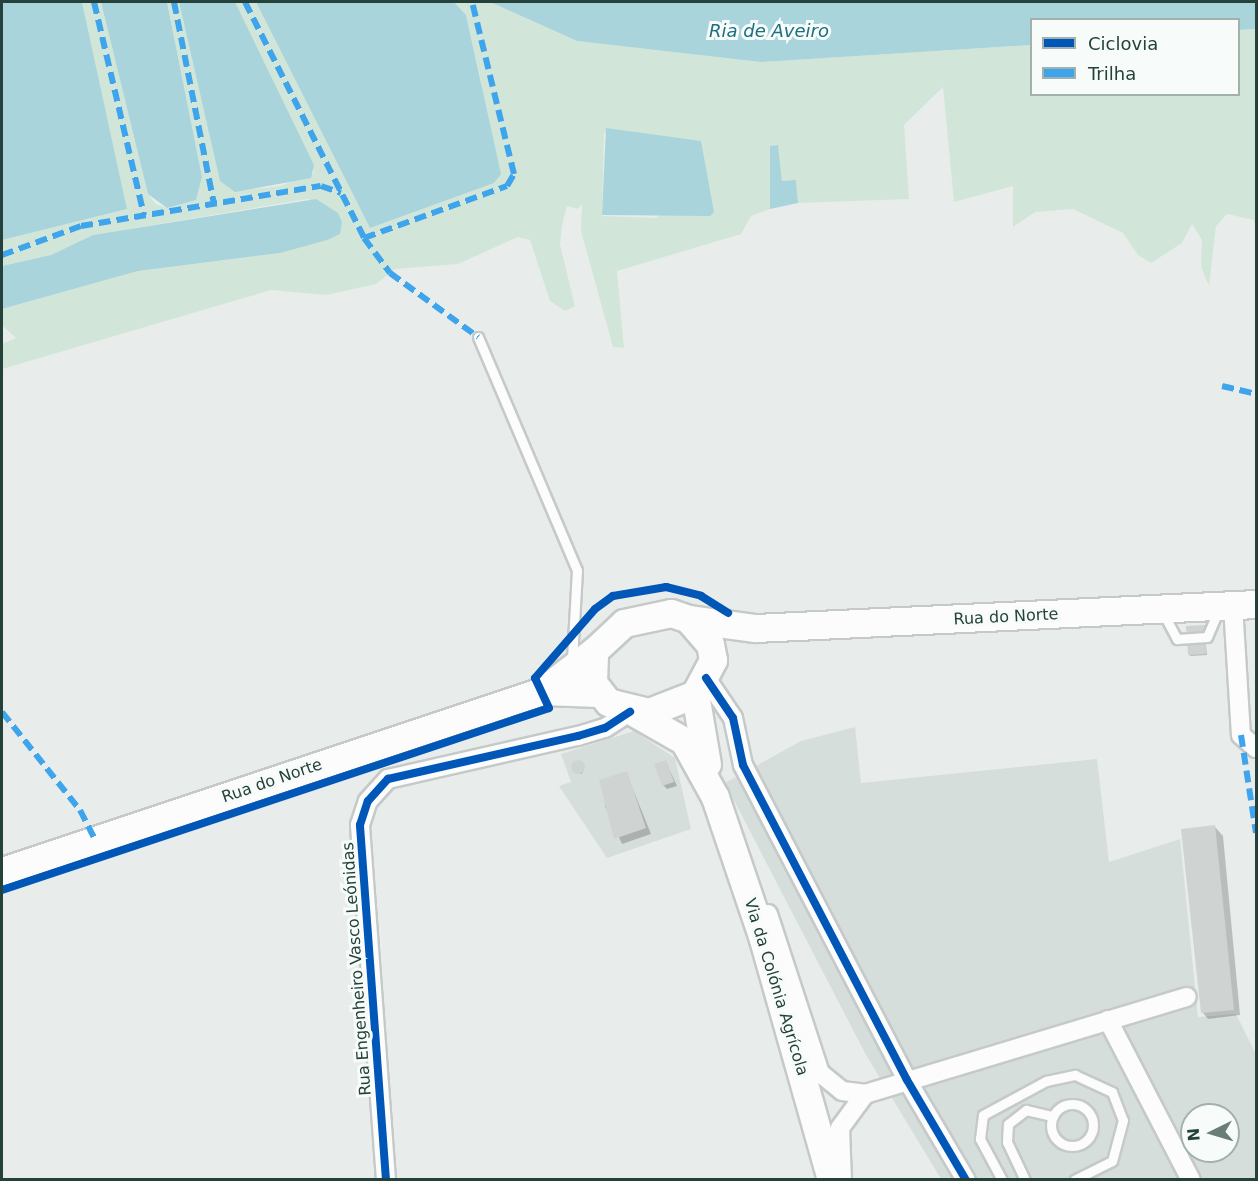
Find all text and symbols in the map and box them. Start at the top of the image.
legend [1030,18,1240,96]
water label: Ria de Aveiro [709,20,829,42]
text: Ciclovia [1088,33,1158,54]
text: Trilha [1088,63,1136,84]
street label: Rua do Norte [953,605,1059,629]
street label: Rua do Norte [219,755,325,807]
street label: Rua Engenheiro Vasco Leónidas [339,842,375,1096]
street label: Via da Colónia Agrícola [740,896,812,1078]
north arrow [1180,1103,1240,1163]
text: N [1184,1127,1204,1142]

